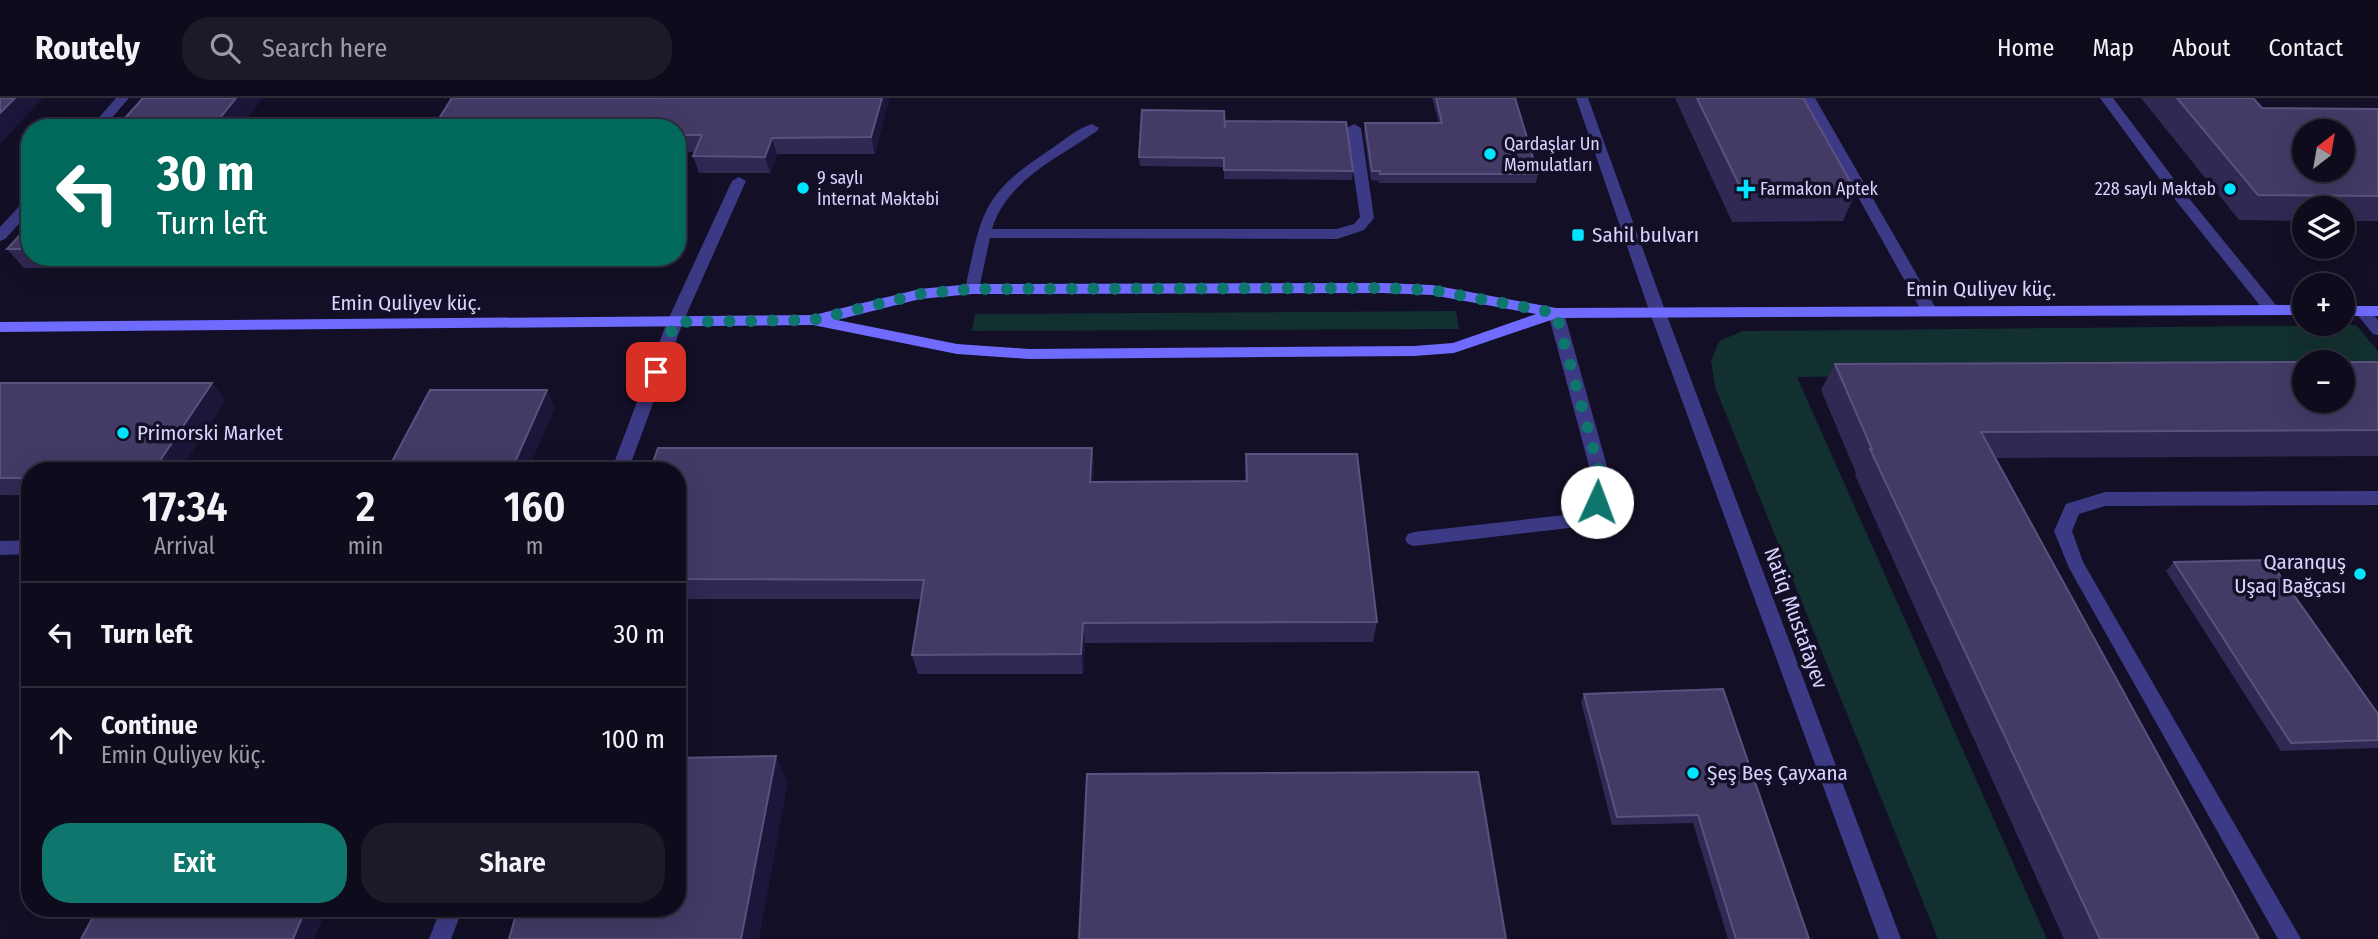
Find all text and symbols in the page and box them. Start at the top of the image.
search box [182,17,672,80]
text: Routely [35,28,140,68]
icon: search [206,29,244,67]
text: Search here [262,33,387,64]
text: Home [1997,34,2054,62]
text: Map [2092,34,2134,62]
text: About [2172,34,2230,62]
text: Contact [2268,34,2343,62]
north arrow [2292,119,2356,182]
map controls [2292,119,2355,413]
place label: Qardaşlar Un Məmulatları [1504,133,1600,176]
text: 30 m [157,144,255,203]
marker: Qardaşlar Un Məmulatları [1482,146,1498,162]
icon: left [42,147,133,238]
place label: 9 saylı İnternat Məktəbi [817,167,939,210]
place label: Farmakon Aptek [1760,178,1879,200]
place label: 228 saylı Məktəb [2095,178,2216,200]
marker: 9 saylı İnternat Məktəbi [795,180,811,196]
marker: Farmakon Aptek [1738,181,1754,197]
marker: 228 saylı Məktəb [2222,181,2238,197]
button: layers [2292,196,2355,259]
text: Turn left [157,204,267,242]
place label: Sahil bulvarı [1592,222,1699,248]
marker: Sahil bulvarı [1570,227,1586,243]
button: + [2292,273,2355,336]
street label: Emin Quliyev küç. [1906,276,2056,302]
street label: Emin Quliyev küç. [331,290,481,316]
pin [626,342,686,402]
button: − [2292,350,2355,413]
icon: arrive [637,353,675,391]
place label: Primorski Market [137,420,283,446]
marker: Primorski Market [115,425,131,441]
position arrow [1560,465,1634,539]
text: 17:34 [141,482,227,532]
text: 2 [356,482,375,532]
text: 160 [504,482,566,532]
text: Arrival [154,532,215,560]
text: min [348,532,383,560]
text: m [526,532,544,560]
street label: Natiq Mustafayev [1758,544,1834,693]
place label: Qaranquş Uşaq Bağçası [2234,549,2346,599]
marker: Qaranquş Uşaq Bağçası [2352,566,2368,582]
icon: left [42,616,80,654]
text: Turn left [101,619,193,650]
text: 30 m [614,619,665,650]
text: Continue [101,710,198,741]
icon: ahead [42,721,80,759]
text: 100 m [602,724,665,755]
text: Emin Quliyev küç. [101,741,266,769]
place label: Şeş Beş Çayxana [1707,760,1848,786]
marker: Şeş Beş Çayxana [1685,765,1701,781]
button: Exit [42,823,347,903]
button: Share [361,823,665,903]

